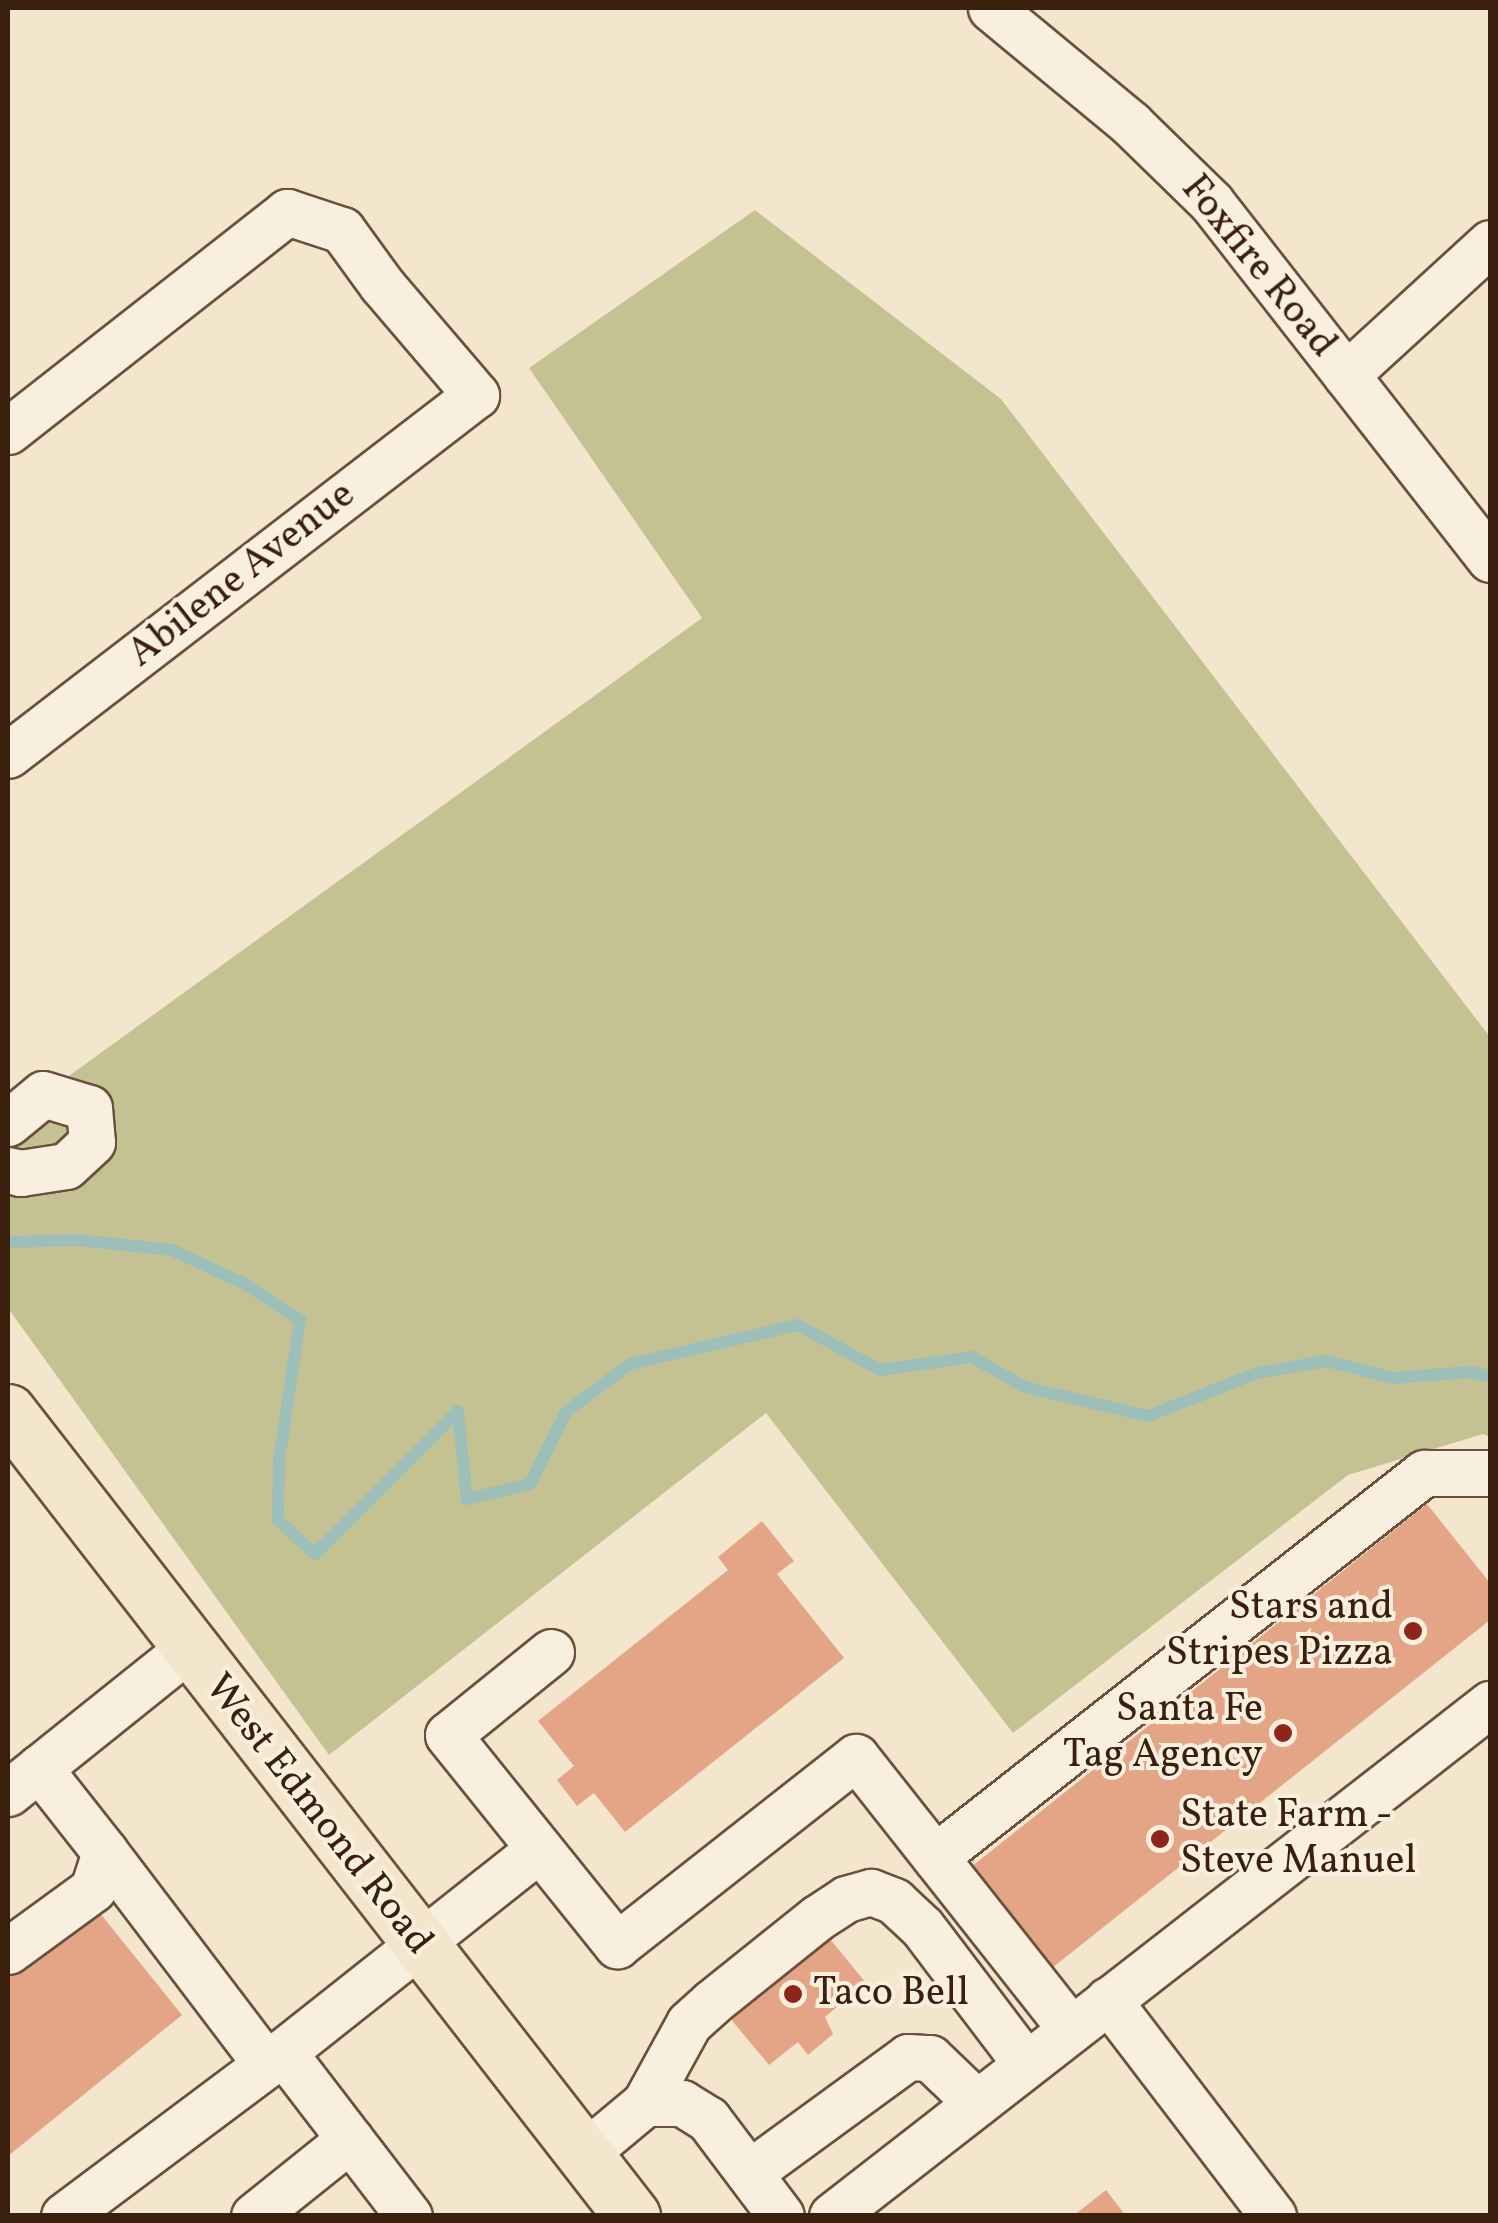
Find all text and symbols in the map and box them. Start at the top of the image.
street label: Foxfire Road [1170,166,1346,368]
street label: Abilene Avenue [119,472,365,678]
place label: Stars and Stripes Pizza [1166,1584,1393,1678]
marker: Stars and Stripes Pizza [1402,1620,1424,1642]
street label: West Edmond Road [193,1665,443,1965]
place label: Santa Fe Tag Agency [1063,1686,1263,1780]
marker: Santa Fe Tag Agency [1272,1722,1294,1744]
place label: State Farm - Steve Manuel [1180,1792,1416,1886]
marker: State Farm - Steve Manuel [1149,1828,1171,1850]
place label: Taco Bell [813,1970,969,2018]
marker: Taco Bell [782,1983,804,2005]

